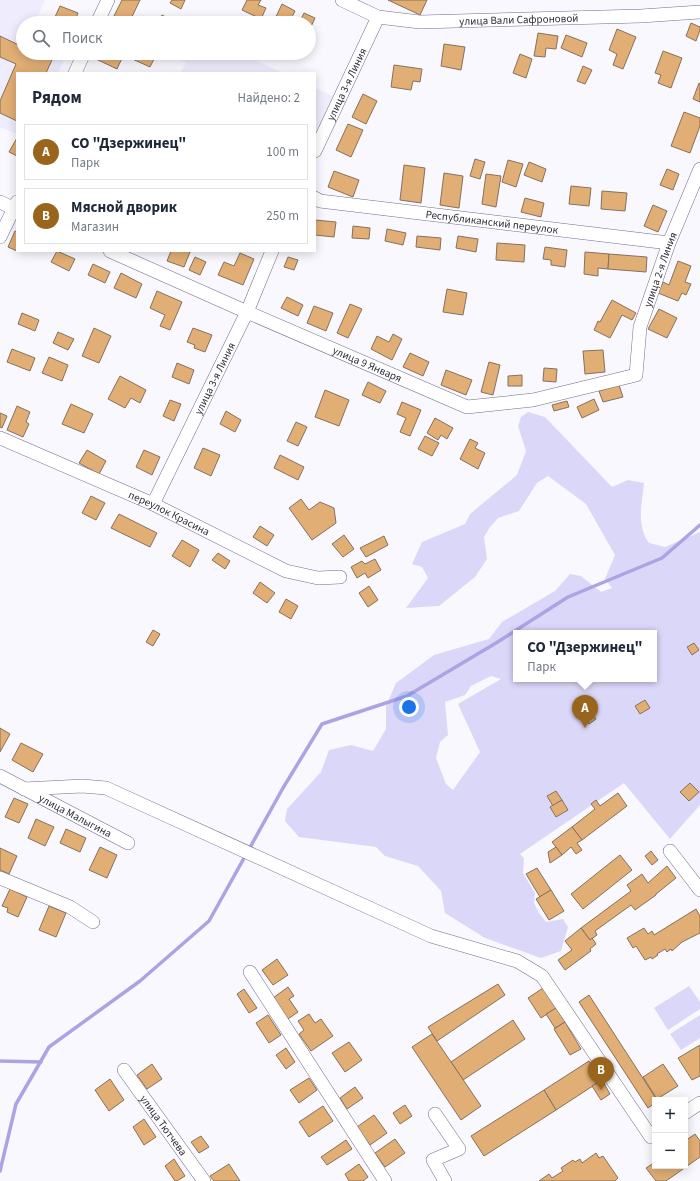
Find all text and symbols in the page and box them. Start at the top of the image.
street label: улица Вали Сафроновой [459,11,579,29]
search box [16,16,316,60]
icon: search [30,27,52,49]
text: Поиск [62,28,103,49]
street label: улица 3-я Линия [323,45,371,123]
text: Рядом [32,86,82,110]
text: Найдено: 2 [238,89,300,107]
text: СО "Дзержинец" [71,133,186,154]
text: A [42,143,50,161]
text: 100 m [266,143,299,161]
text: Парк [71,154,100,172]
text: Мясной дворик [71,197,177,218]
text: B [42,207,50,225]
text: 250 m [266,207,299,225]
street label: Республиканский переулок [425,207,560,238]
text: Магазин [71,218,119,236]
street label: улица 2-я Линия [640,230,681,309]
street label: улица 3-я Линия [191,340,239,417]
street label: улица 9 Января [330,343,404,386]
street label: переулок Красина [126,487,212,539]
popup [513,630,657,682]
text: СО "Дзержинец" [527,637,643,658]
text: Парк [527,658,556,676]
pin: A [572,695,598,728]
your location [399,697,419,717]
street label: улица Малыгина [36,791,114,841]
pin: B [588,1057,614,1090]
street label: улица Тютчева [136,1092,190,1159]
map controls [652,1097,688,1169]
button: + [652,1097,688,1133]
button: − [652,1133,688,1169]

